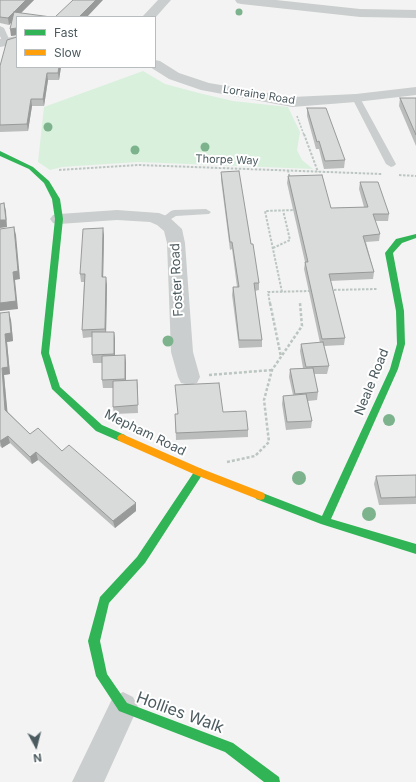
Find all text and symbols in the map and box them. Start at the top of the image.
legend [16,16,156,68]
text: Fast [54,25,78,40]
text: Slow [54,45,81,60]
street label: Lorraine Road [222,83,296,107]
street label: Thorpe Way [195,152,259,168]
street label: Foster Road [167,243,187,317]
street label: Neale Road [352,346,392,418]
street label: Mepham Road [102,407,188,459]
street label: Hollies Walk [134,688,226,738]
north arrow [16,726,56,766]
text: N [32,750,42,765]

